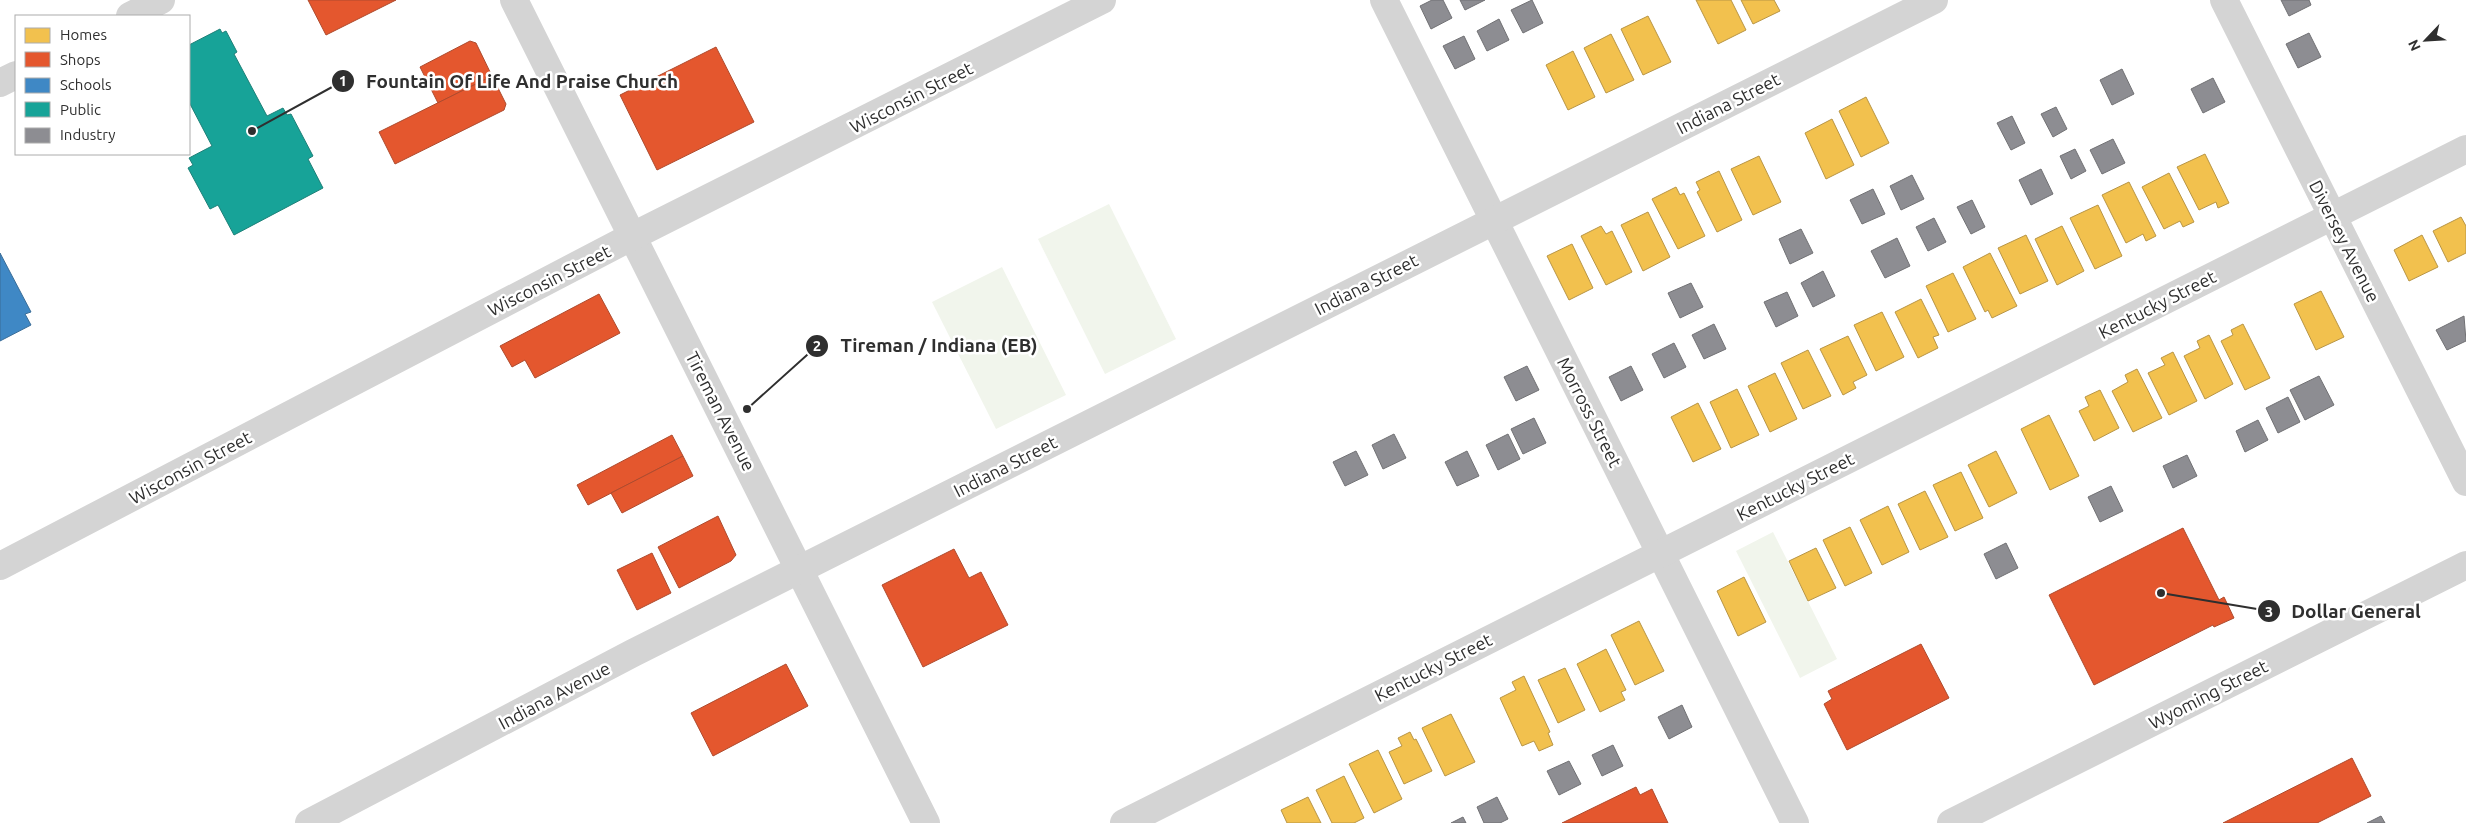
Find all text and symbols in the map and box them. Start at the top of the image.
legend [15,15,190,155]
north arrow [2401,15,2451,65]
text: Homes [60,26,107,43]
text: N [2405,37,2424,54]
text: Shops [60,51,101,68]
street label: Wisconsin Street [846,57,976,137]
callout: Fountain Of Life And Praise Church [331,64,688,98]
street label: Indiana Street [1673,68,1783,138]
text: Fountain Of Life And Praise Church [366,70,678,92]
text: 1 [339,72,347,89]
text: Schools [60,76,111,93]
text: Public [60,101,101,118]
text: Industry [60,126,115,143]
street label: Diversey Avenue [2306,177,2384,305]
street label: Wisconsin Street [484,240,614,320]
street label: Indiana Street [1311,249,1421,319]
street label: Kentucky Street [2095,266,2219,342]
callout: Tireman / Indiana (EB) [805,329,1047,363]
text: Tireman / Indiana (EB) [840,334,1038,356]
text: 2 [813,337,821,354]
street label: Tireman Avenue [682,348,760,474]
street label: Morross Street [1554,354,1626,470]
street label: Wisconsin Street [126,426,254,508]
street label: Indiana Street [950,431,1060,501]
street label: Kentucky Street [1733,448,1857,524]
callout: Dollar General [2256,594,2431,628]
text: Dollar General [2291,600,2421,622]
text: 3 [2265,603,2273,620]
street label: Kentucky Street [1371,629,1495,705]
street label: Wyoming Street [2145,655,2271,733]
street label: Indiana Avenue [495,657,613,733]

